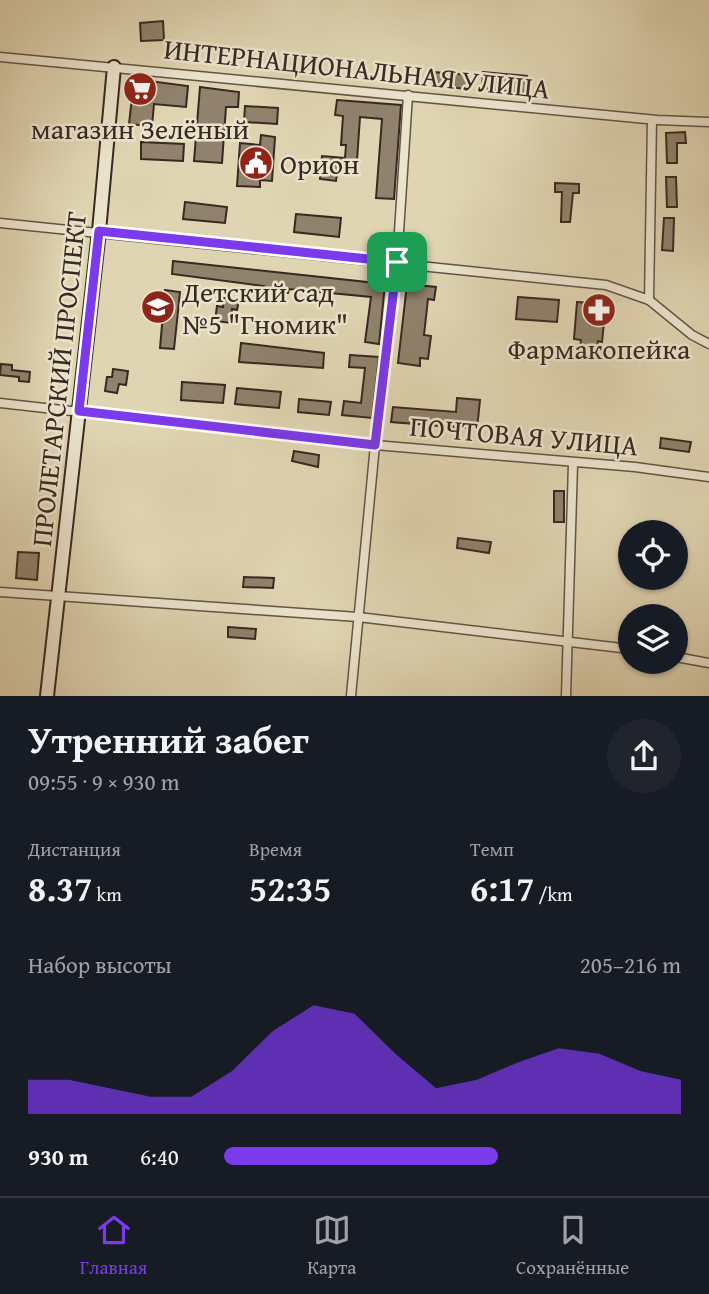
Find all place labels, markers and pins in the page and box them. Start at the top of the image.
supermarket icon: магазин Зелёный [121,70,159,108]
place label: магазин Зелёный [31,108,249,149]
place label: Орион [280,143,359,184]
public building icon: Орион [237,144,275,182]
pin [367,232,427,292]
place label: Детский сад №5 "Гномик" [181,271,348,344]
school or university icon: Детский сад №5 "Гномик" [139,288,177,326]
pharmacy icon: Фармакопейка [580,291,618,329]
place label: Фармакопейка [508,328,691,369]

